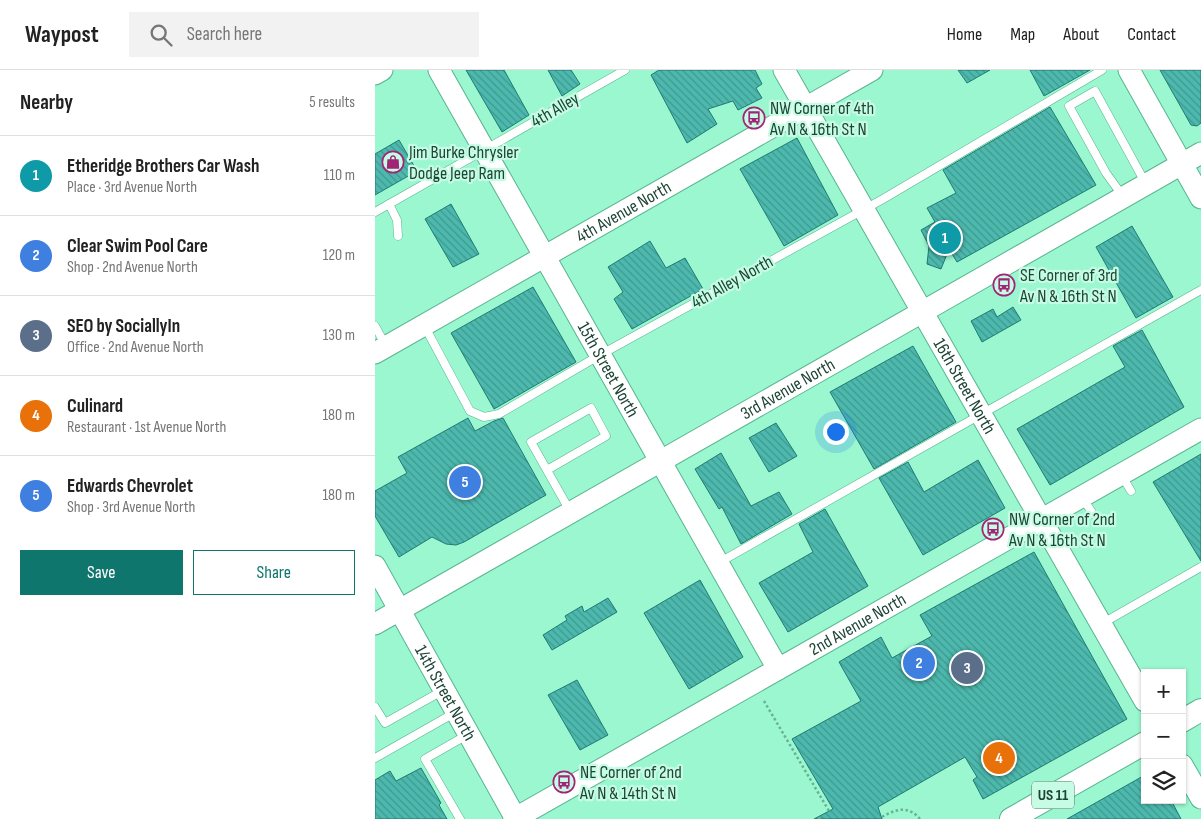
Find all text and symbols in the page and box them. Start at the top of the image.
search box [129,12,479,57]
text: Waypost [25,20,99,49]
icon: search [147,21,175,49]
text: Search here [187,23,262,46]
text: Home [947,24,982,45]
text: Map [1010,24,1035,45]
text: About [1063,24,1099,45]
text: Contact [1127,24,1176,45]
street label: 4th Alley [527,88,583,132]
text: Nearby [20,90,73,115]
text: 5 results [309,93,355,112]
place label: NW Corner of 4th Av N & 16th St N [769,98,874,140]
bus stop icon: NW Corner of 4th Av N & 16th St N [742,106,766,130]
place label: Jim Burke Chrysler Dodge Jeep Ram [408,142,519,184]
shop icon: Jim Burke Chrysler Dodge Jeep Ram [381,150,405,174]
text: Etheridge Brothers Car Wash [67,155,259,178]
text: 1 [33,166,39,185]
text: 110 m [324,166,355,185]
street label: 4th Avenue North [572,176,675,247]
text: Place · 3rd Avenue North [67,178,197,197]
pin: 1 [929,219,961,257]
text: Clear Swim Pool Care [67,235,208,258]
text: 2 [32,246,40,265]
text: 120 m [323,246,355,265]
street label: 4th Alley North [687,251,777,313]
text: Shop · 2nd Avenue North [67,258,198,277]
place label: SE Corner of 3rd Av N & 16th St N [1019,265,1118,307]
bus stop icon: SE Corner of 3rd Av N & 16th St N [992,273,1016,297]
text: SEO by SociallyIn [67,315,180,338]
street label: 15th Street North [573,318,644,421]
text: 3 [32,326,40,345]
text: 130 m [323,326,355,345]
street label: 16th Street North [929,335,1000,437]
text: Office · 2nd Avenue North [67,338,204,357]
street label: 3rd Avenue North [737,354,838,424]
text: Culinard [67,395,123,418]
text: 4 [32,406,40,425]
text: 180 m [322,406,355,425]
text: Restaurant · 1st Avenue North [67,418,226,437]
your location [823,419,849,445]
pin: 5 [449,463,481,501]
text: Edwards Chevrolet [67,475,193,498]
text: 5 [32,486,40,505]
text: 180 m [322,486,355,505]
text: Shop · 3rd Avenue North [67,498,195,517]
place label: NW Corner of 2nd Av N & 16th St N [1008,509,1115,551]
bus stop icon: NW Corner of 2nd Av N & 16th St N [981,517,1005,541]
button: Save [20,550,183,595]
button: Share [193,550,355,595]
street label: 2nd Avenue North [805,588,910,660]
street label: 14th Street North [411,641,481,744]
pin: 2 [903,644,935,682]
pin: 3 [951,649,983,687]
map controls [1141,669,1186,804]
button: + [1141,669,1186,714]
button: − [1141,714,1186,759]
pin: 4 [983,739,1015,777]
button: layers [1141,759,1186,804]
place label: NE Corner of 2nd Av N & 14th St N [579,762,682,804]
bus stop icon: NE Corner of 2nd Av N & 14th St N [552,770,576,794]
road number: US 11 [1032,782,1074,808]

